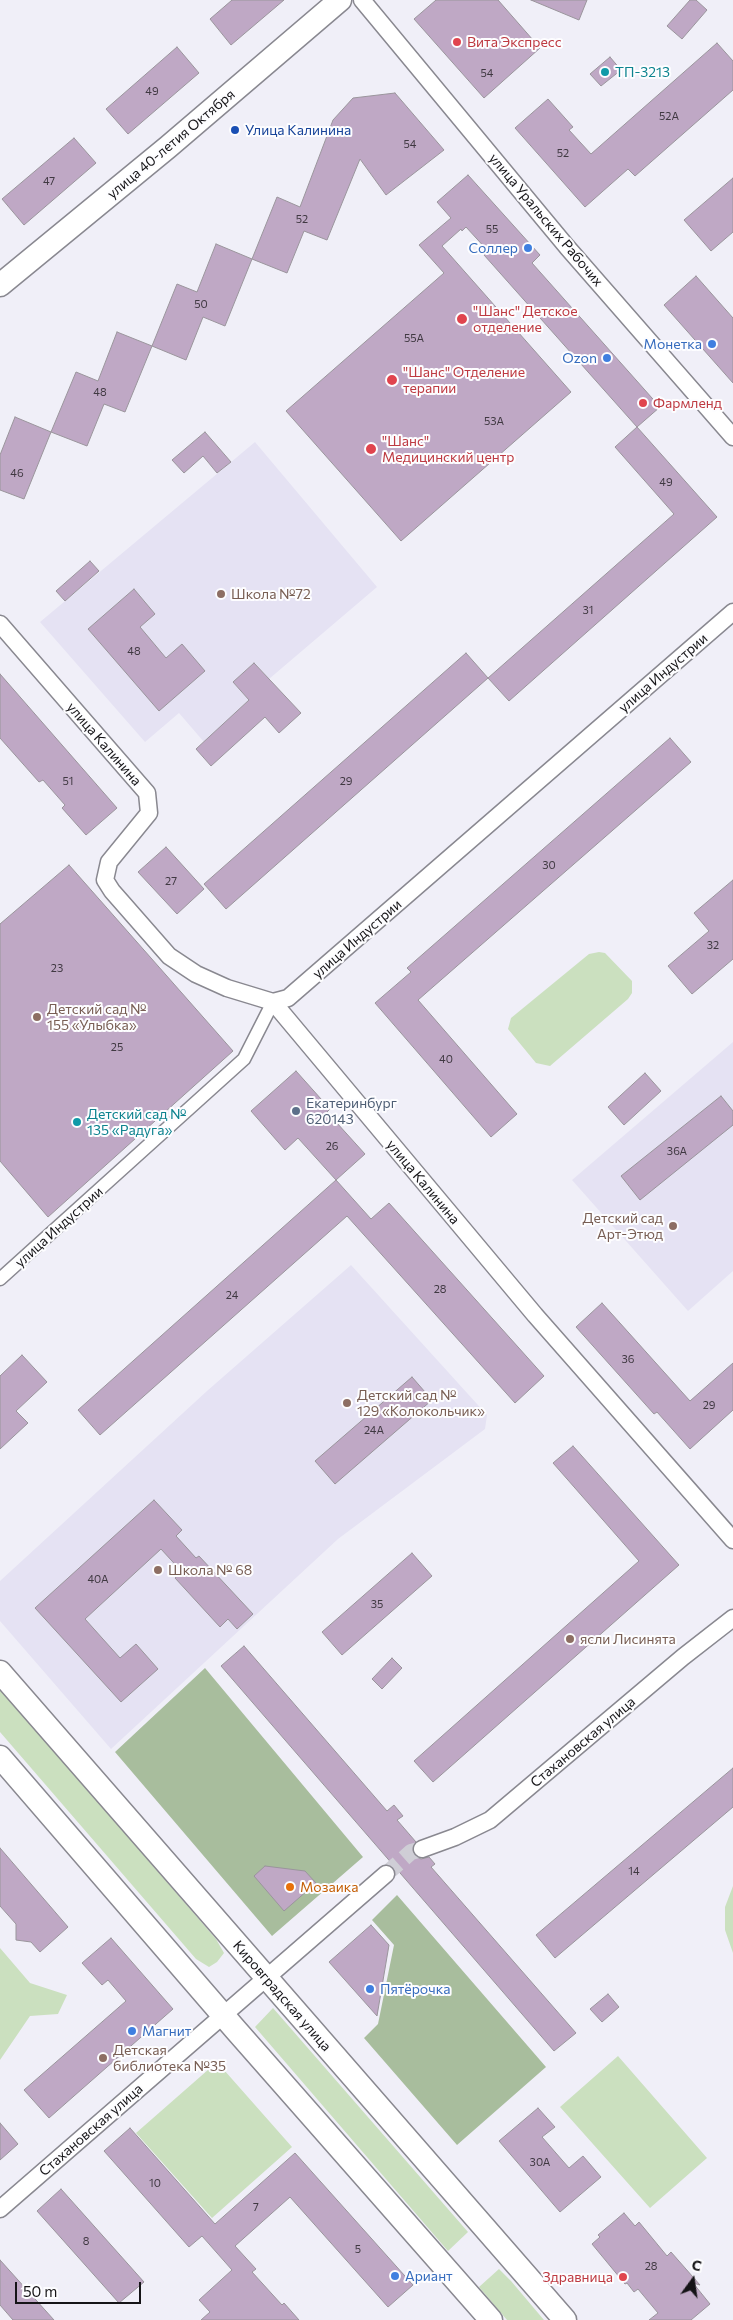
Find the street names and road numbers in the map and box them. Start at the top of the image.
street label: улица 40-летия Октября [104,86,238,202]
street label: улица Уральских Рабочих [485,150,607,290]
street label: улица Индустрии [615,630,711,716]
street label: улица Калинина [63,699,145,789]
street label: улица Индустрии [309,896,405,982]
street label: улица Калинина [383,1136,463,1228]
street label: улица Индустрии [12,1183,106,1271]
street label: Стахановская улица [527,1693,639,1791]
street label: Кировградская улица [229,1937,335,2055]
street label: Стахановская улица [36,2080,146,2180]

